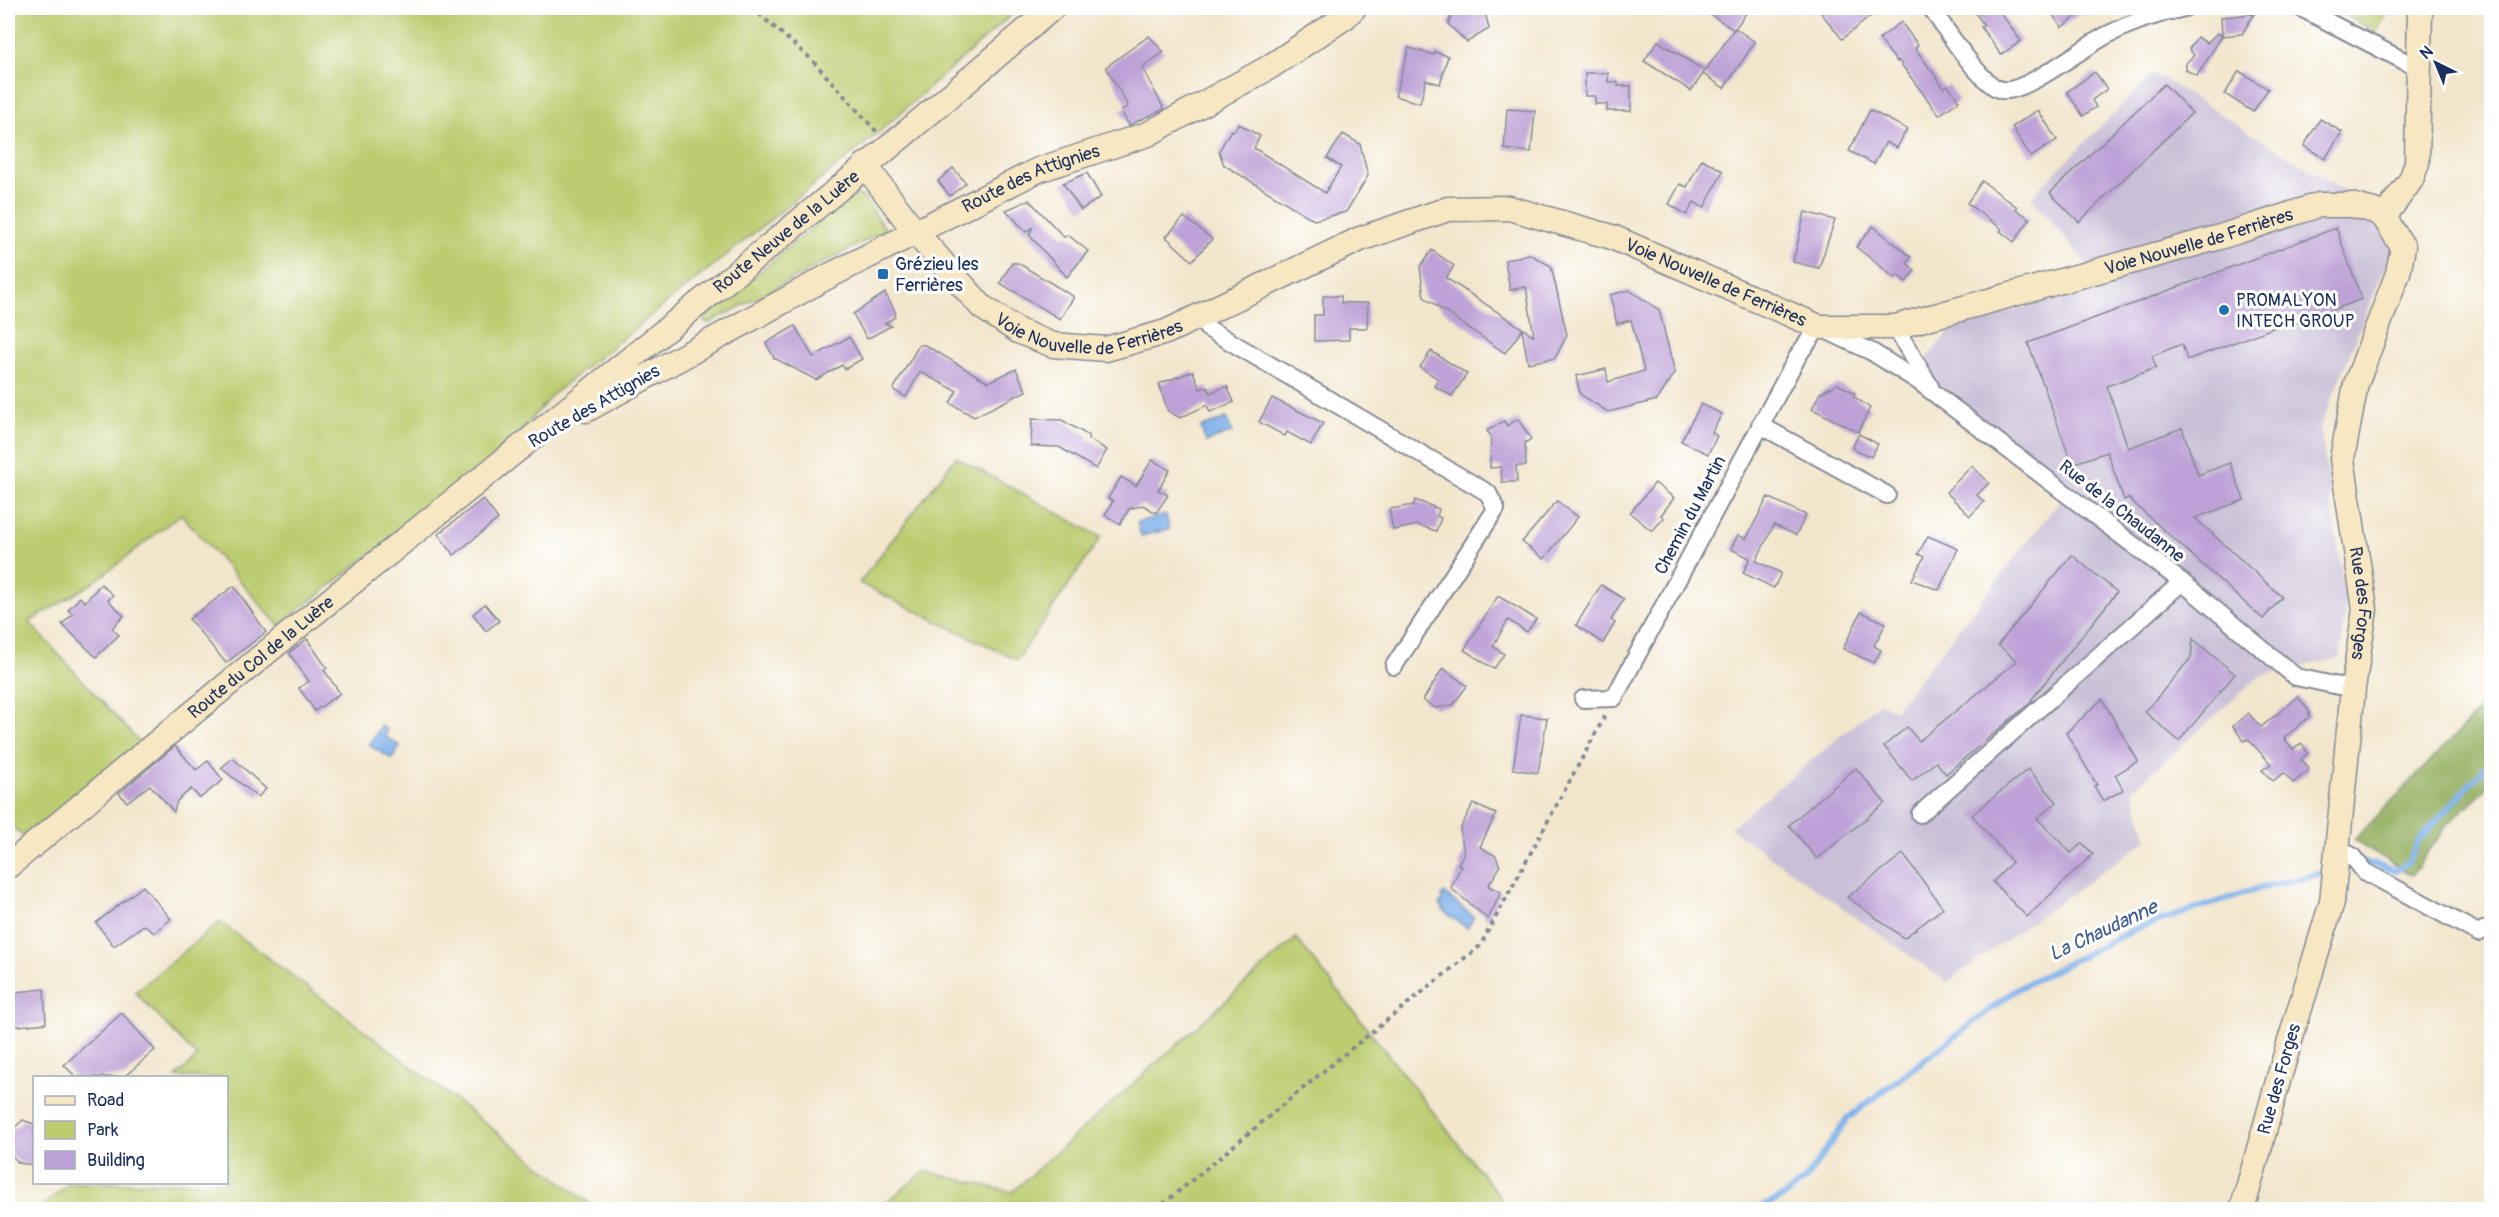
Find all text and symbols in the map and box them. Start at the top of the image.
north arrow [2406,33,2466,93]
text: N [2416,42,2437,64]
street label: Route des Attignies [958,140,1103,219]
street label: Route Neuve de la Luère [709,165,865,299]
street label: Voie Nouvelle de Ferrières [2102,203,2296,280]
street label: Voie Nouvelle de Ferrières [1621,233,1810,332]
place label: Grézieu les Ferrières [895,253,979,297]
marker: Grézieu les Ferrières [876,267,890,281]
place label: PROMALYON INTECH GROUP [2236,289,2355,333]
street label: Voie Nouvelle de Ferrières [991,300,1187,332]
marker: PROMALYON INTECH GROUP [2217,303,2231,317]
text: Voie Nouvelle de Ferrières [990,308,1187,361]
street label: Route des Attignies [525,360,664,453]
street label: Chemin du Martin [1649,452,1731,579]
street label: Rue de la Chaudanne [2054,455,2189,568]
street label: Rue des Forges [2344,545,2376,661]
street label: Route du Col de la Luère [184,591,339,724]
water label: La Chaudanne [2045,894,2163,966]
street label: Rue des Forges [2253,1021,2306,1137]
legend [33,1076,228,1184]
text: Road [87,1089,124,1112]
text: Park [87,1119,119,1142]
text: Building [87,1149,145,1172]

